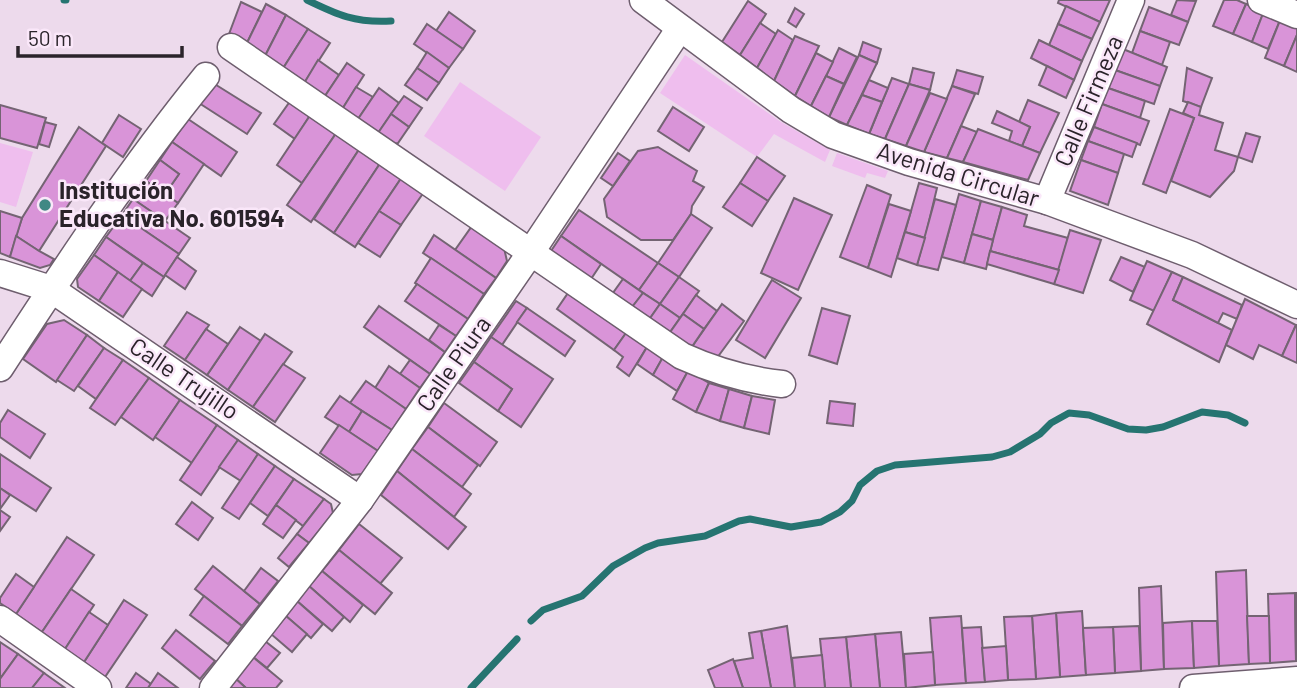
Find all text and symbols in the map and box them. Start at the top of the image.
scale bar [18,14,182,58]
text: 50 m [28,25,72,50]
street label: Calle Firmeza [1047,31,1128,170]
street label: Avenida Circular [874,135,1043,212]
place label: Institución Educativa No. 601594 [59,175,285,232]
marker: Institución Educativa No. 601594 [37,197,53,213]
street label: Calle Piura [410,310,496,416]
street label: Calle Trujillo [125,331,245,425]

